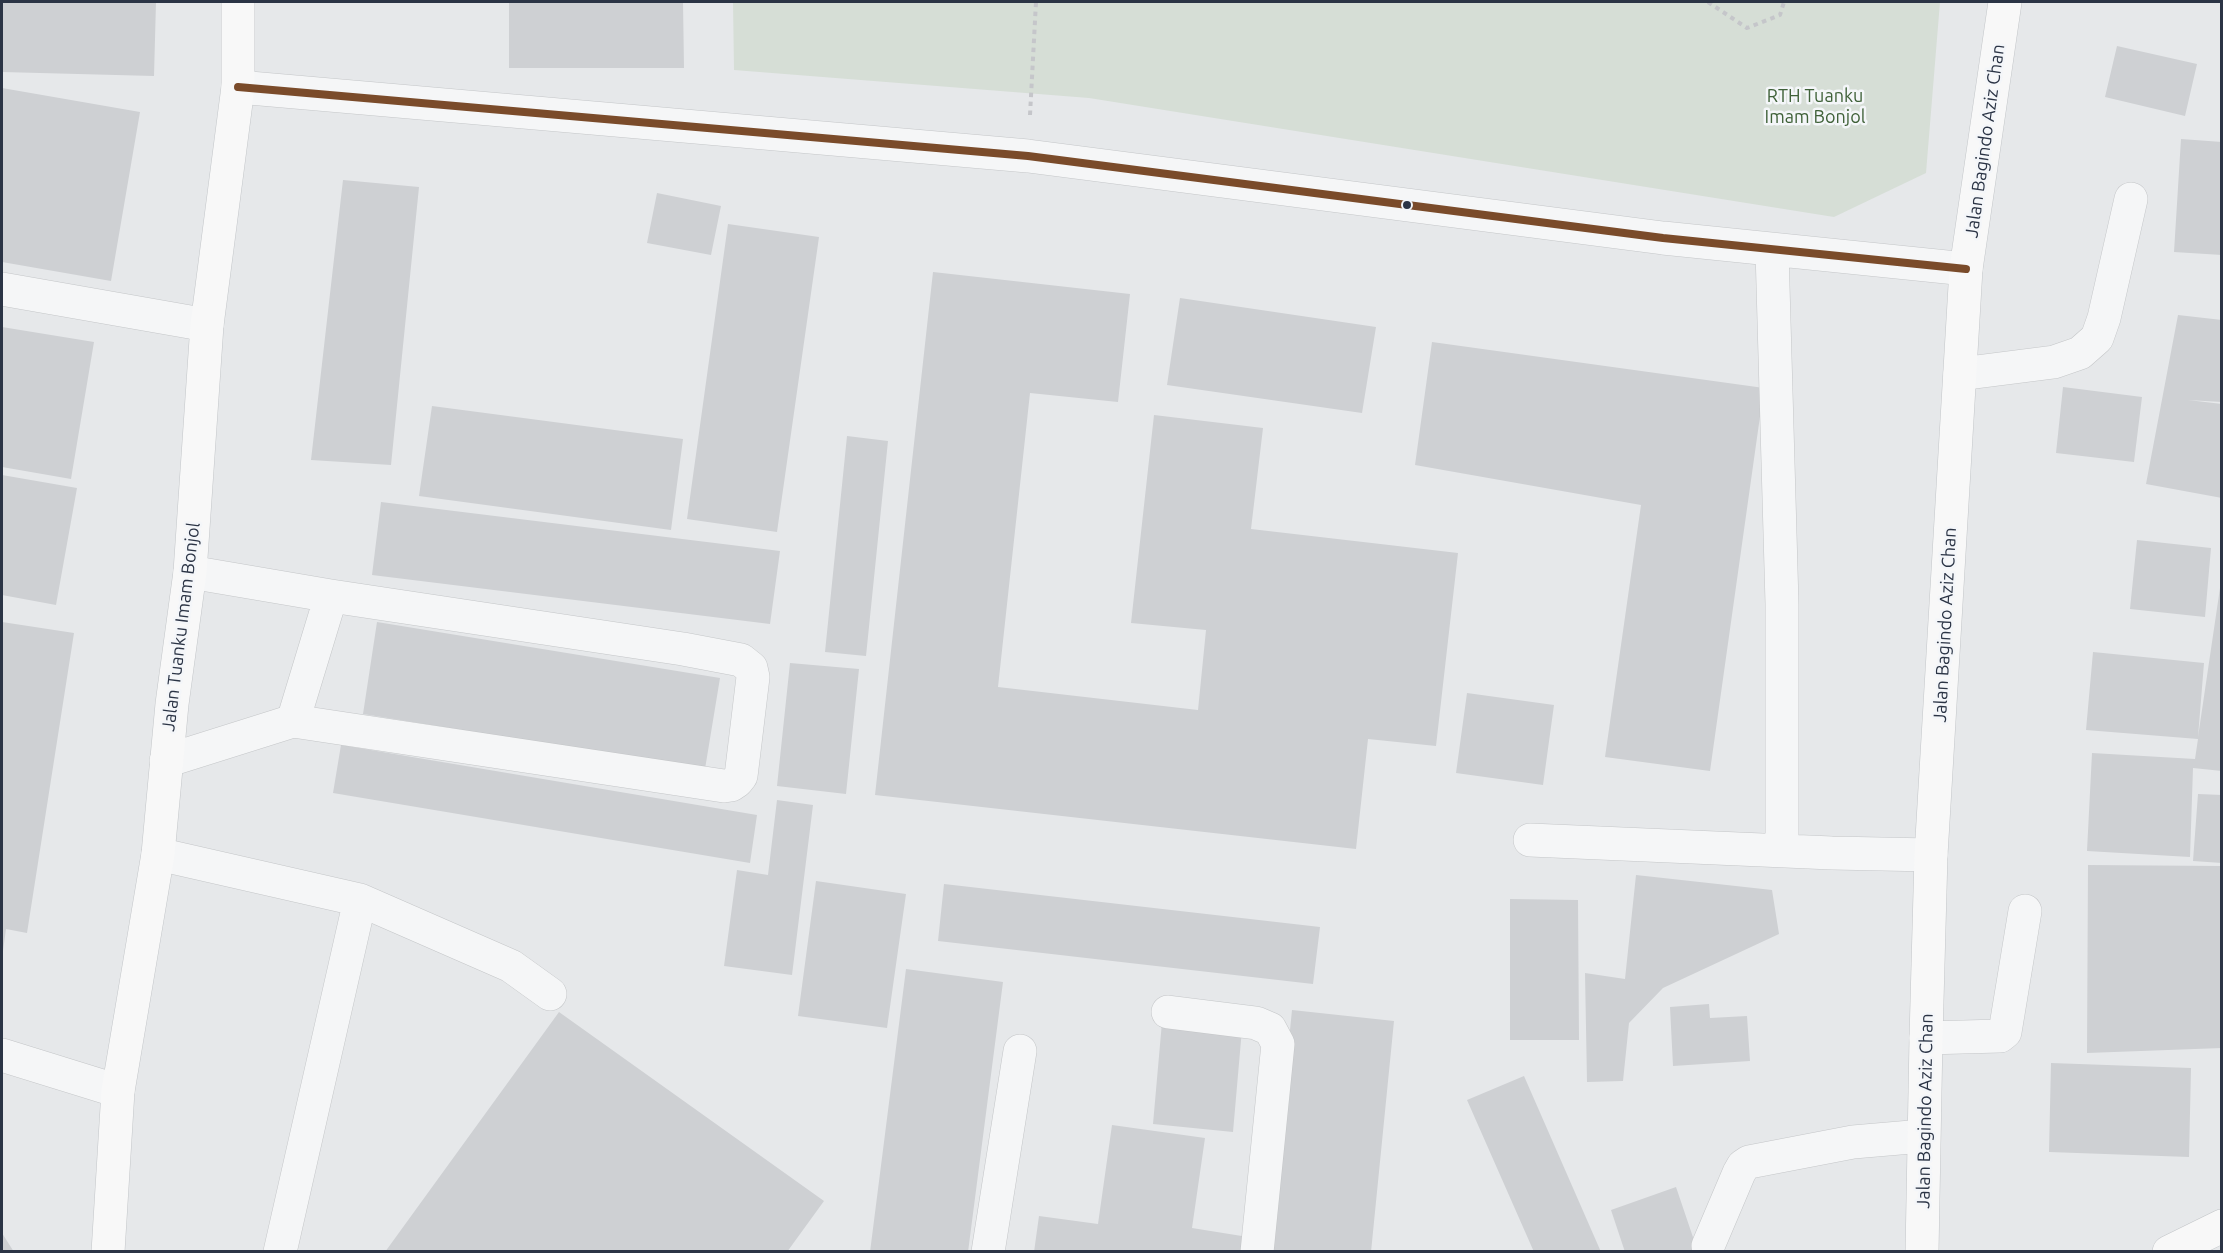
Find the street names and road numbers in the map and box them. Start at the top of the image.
street label: Jalan Bagindo Aziz Chan [1961,43,2009,239]
street label: Jalan Tuanku Imam Bonjol [157,521,205,733]
street label: Jalan Bagindo Aziz Chan [1929,527,1961,723]
street label: Jalan Bagindo Aziz Chan [1912,1013,1938,1209]

